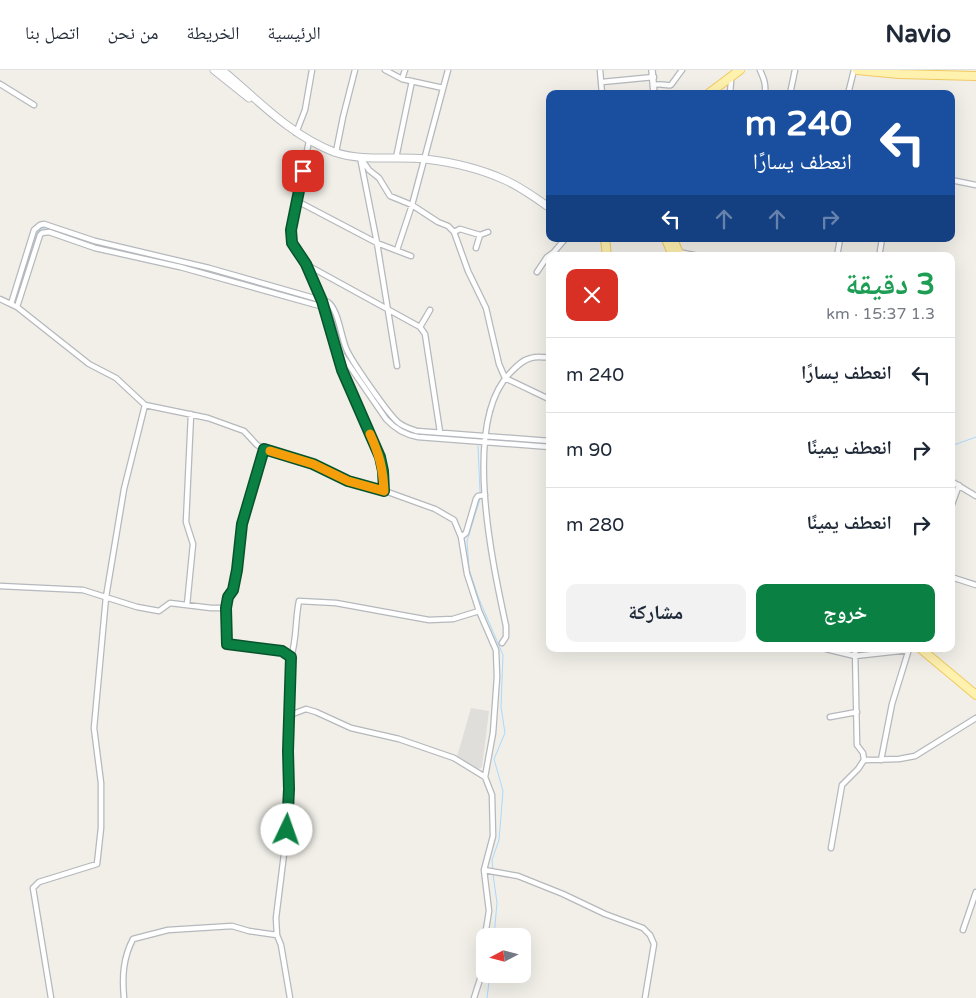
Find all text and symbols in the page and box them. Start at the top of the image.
text: Navio [885,20,951,49]
text: اتصل بنا [25,22,80,44]
text: من نحن [108,22,158,44]
text: الخريطة [186,22,239,44]
text: الرئيسية [267,22,321,44]
text: 240 m [745,103,852,145]
icon: left [870,110,935,175]
text: انعطف يسارًا [753,149,852,175]
pin [282,150,324,192]
icon: arrive [289,157,317,185]
icon: left [657,205,685,233]
icon: ahead [710,205,738,233]
icon: ahead [763,205,791,233]
icon: right [816,205,844,233]
text: 3 دقيقة [845,266,935,303]
button: close [566,269,618,321]
text: 1.3 km · 15:37 [826,304,935,324]
icon: left [907,361,935,389]
text: انعطف يسارًا [801,362,892,384]
text: 240 m [566,364,624,386]
icon: right [907,436,935,464]
text: انعطف يمينًا [806,437,892,459]
text: 90 m [566,439,612,461]
icon: right [907,511,935,539]
text: انعطف يمينًا [806,512,892,534]
text: 280 m [566,514,624,536]
button: مشاركة [566,584,746,642]
button: خروج [756,584,935,642]
position arrow [260,803,312,855]
north arrow [476,928,531,982]
map controls [476,928,531,983]

